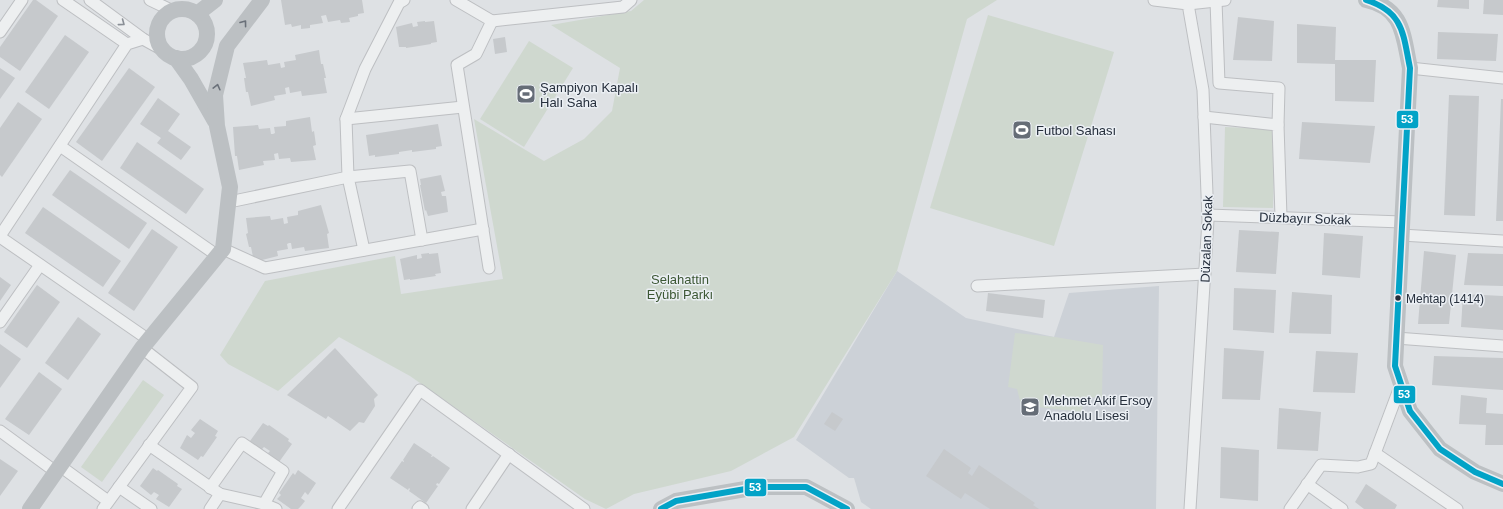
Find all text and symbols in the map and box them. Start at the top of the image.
one-way arrow [118,18,125,25]
one-way arrow [240,20,247,27]
place label: Şampiyon Kapalı Halı Saha [540,80,638,110]
sports icon: Şampiyon Kapalı Halı Saha [515,83,537,105]
one-way arrow [212,84,221,91]
line badge: 53 [1396,110,1419,129]
text: 53 [1401,113,1413,125]
sports icon: Futbol Sahası [1011,119,1033,141]
place label: Futbol Sahası [1036,123,1116,138]
street label: Düzalan Sokak [1197,195,1216,283]
street label: Düzbayır Sokak [1259,209,1352,228]
park label: Selahattin Eyübi Parkı [647,272,713,302]
place label: Mehtap (1414) [1406,292,1484,306]
marker: Mehtap (1414) [1393,293,1403,303]
line badge: 53 [1393,385,1416,404]
text: 53 [1398,388,1410,400]
place label: Mehmet Akif Ersoy Anadolu Lisesi [1044,393,1153,423]
school or university icon: Mehmet Akif Ersoy Anadolu Lisesi [1019,396,1041,418]
line badge: 53 [744,478,767,497]
text: 53 [749,481,761,493]

